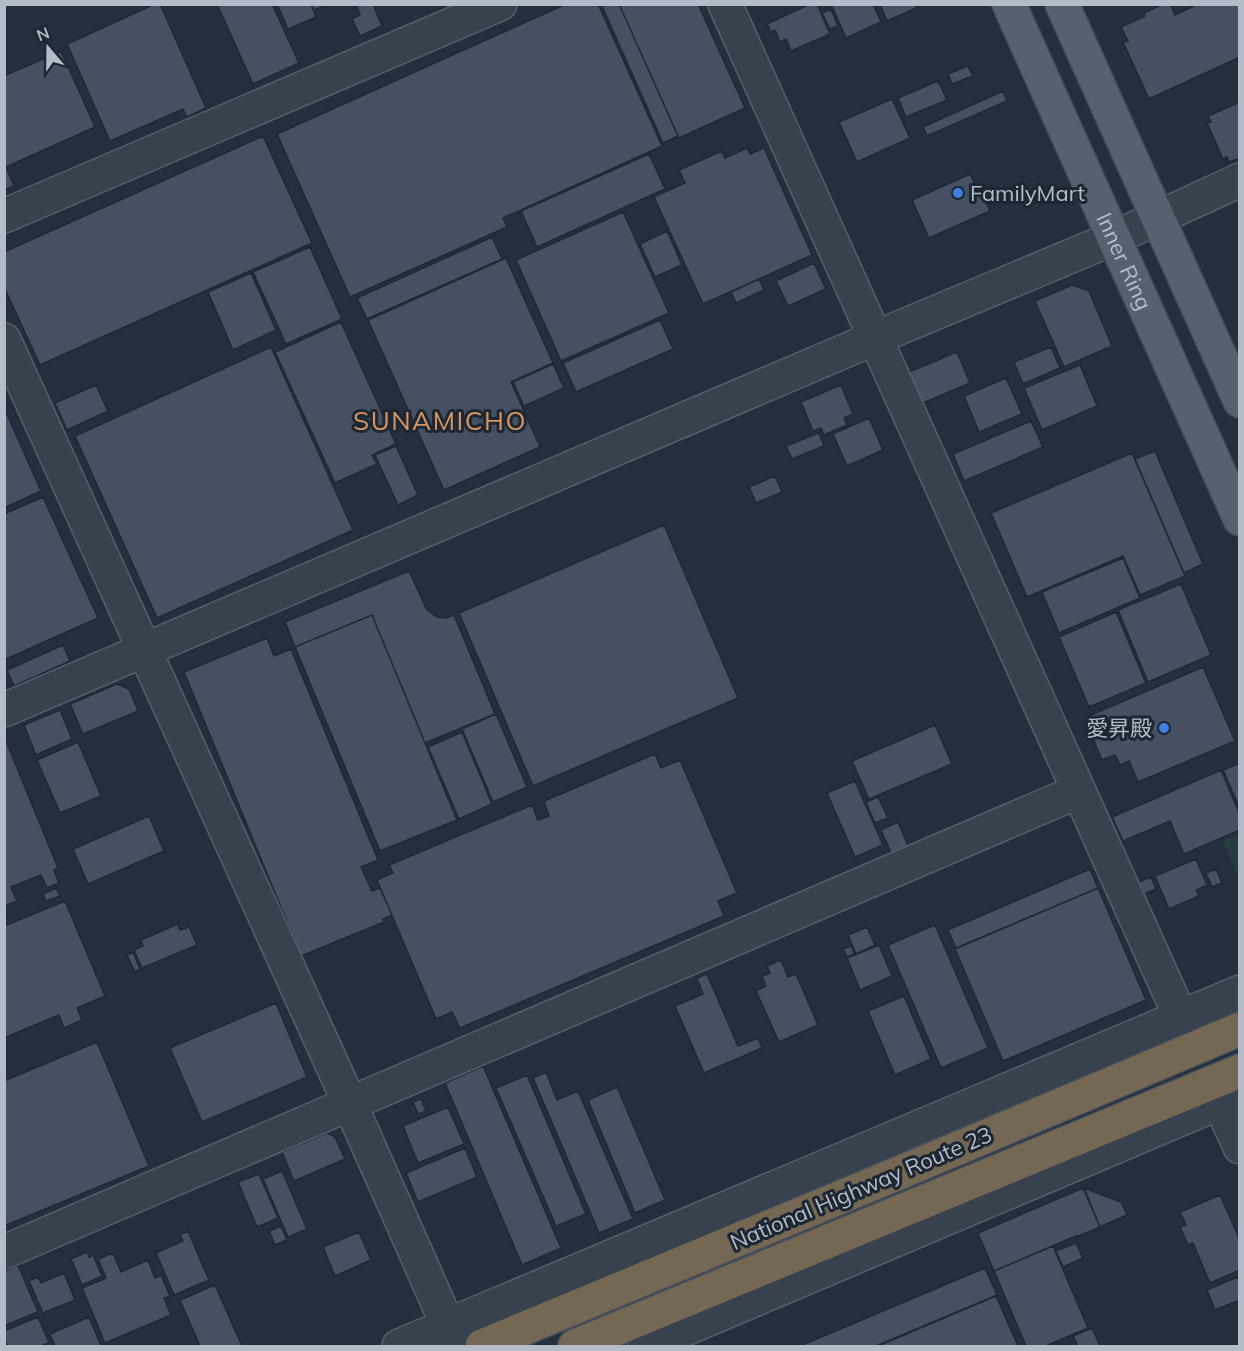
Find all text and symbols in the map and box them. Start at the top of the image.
north arrow [18,18,78,78]
text: N [34,22,52,45]
place label: FamilyMart [970,179,1085,207]
marker: FamilyMart [951,186,965,200]
street label: Inner Ring [1090,208,1158,314]
district label: SUNAMICHO [353,404,527,437]
place label: 愛昇殿 [1086,714,1152,742]
marker: 愛昇殿 [1157,721,1171,735]
street label: National Highway Route 23 [726,1120,996,1256]

